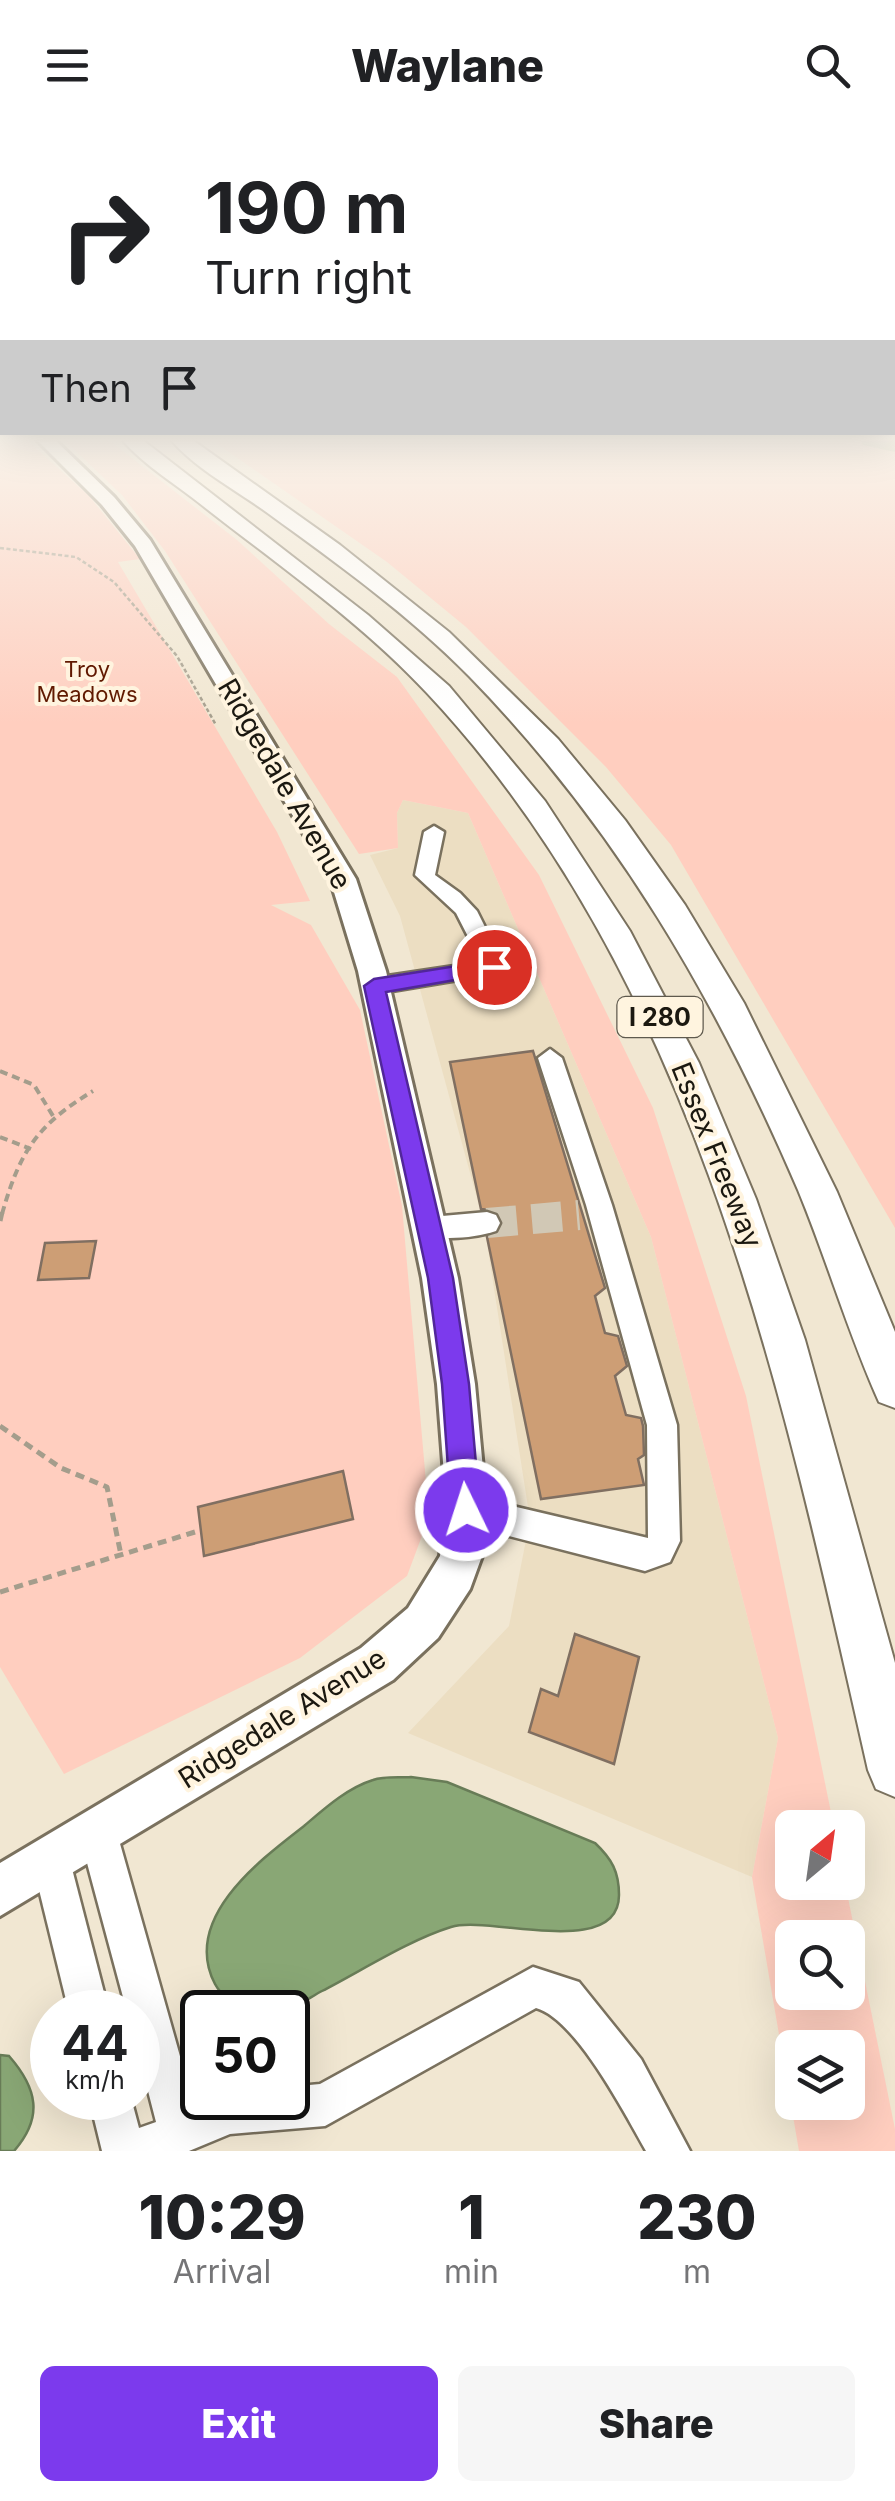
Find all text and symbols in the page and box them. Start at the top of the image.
icon: menu [40,38,95,93]
text: Waylane [351,38,544,93]
icon: search [800,38,855,93]
text: 190 m [205,165,408,250]
icon: right [40,170,170,300]
text: Turn right [205,250,412,305]
icon: arrive [152,360,207,415]
text: Then [40,365,132,411]
park label: Troy Meadows [36,656,138,707]
street label: Ridgedale Avenue [211,673,359,895]
pin [452,925,537,1010]
icon: arrive [467,940,522,995]
road number: I 280 [618,997,702,1037]
street label: Essex Freeway [664,1057,770,1253]
position arrow [414,1458,518,1562]
street label: Ridgedale Avenue [172,1641,392,1795]
north arrow [775,1810,865,1900]
map controls [775,1810,865,2120]
button: search [775,1920,865,2010]
speed limit sign: 50 [180,1990,310,2120]
text: 44 [61,2013,129,2073]
button: layers [775,2030,865,2120]
text: km/h [65,2065,125,2095]
text: 10:29 [139,2181,306,2253]
text: 1 [458,2181,485,2253]
text: 230 [637,2181,756,2253]
text: Arrival [173,2252,271,2291]
text: min [444,2252,499,2291]
text: m [683,2252,711,2291]
button: Exit [40,2366,438,2481]
button: Share [458,2366,855,2481]

